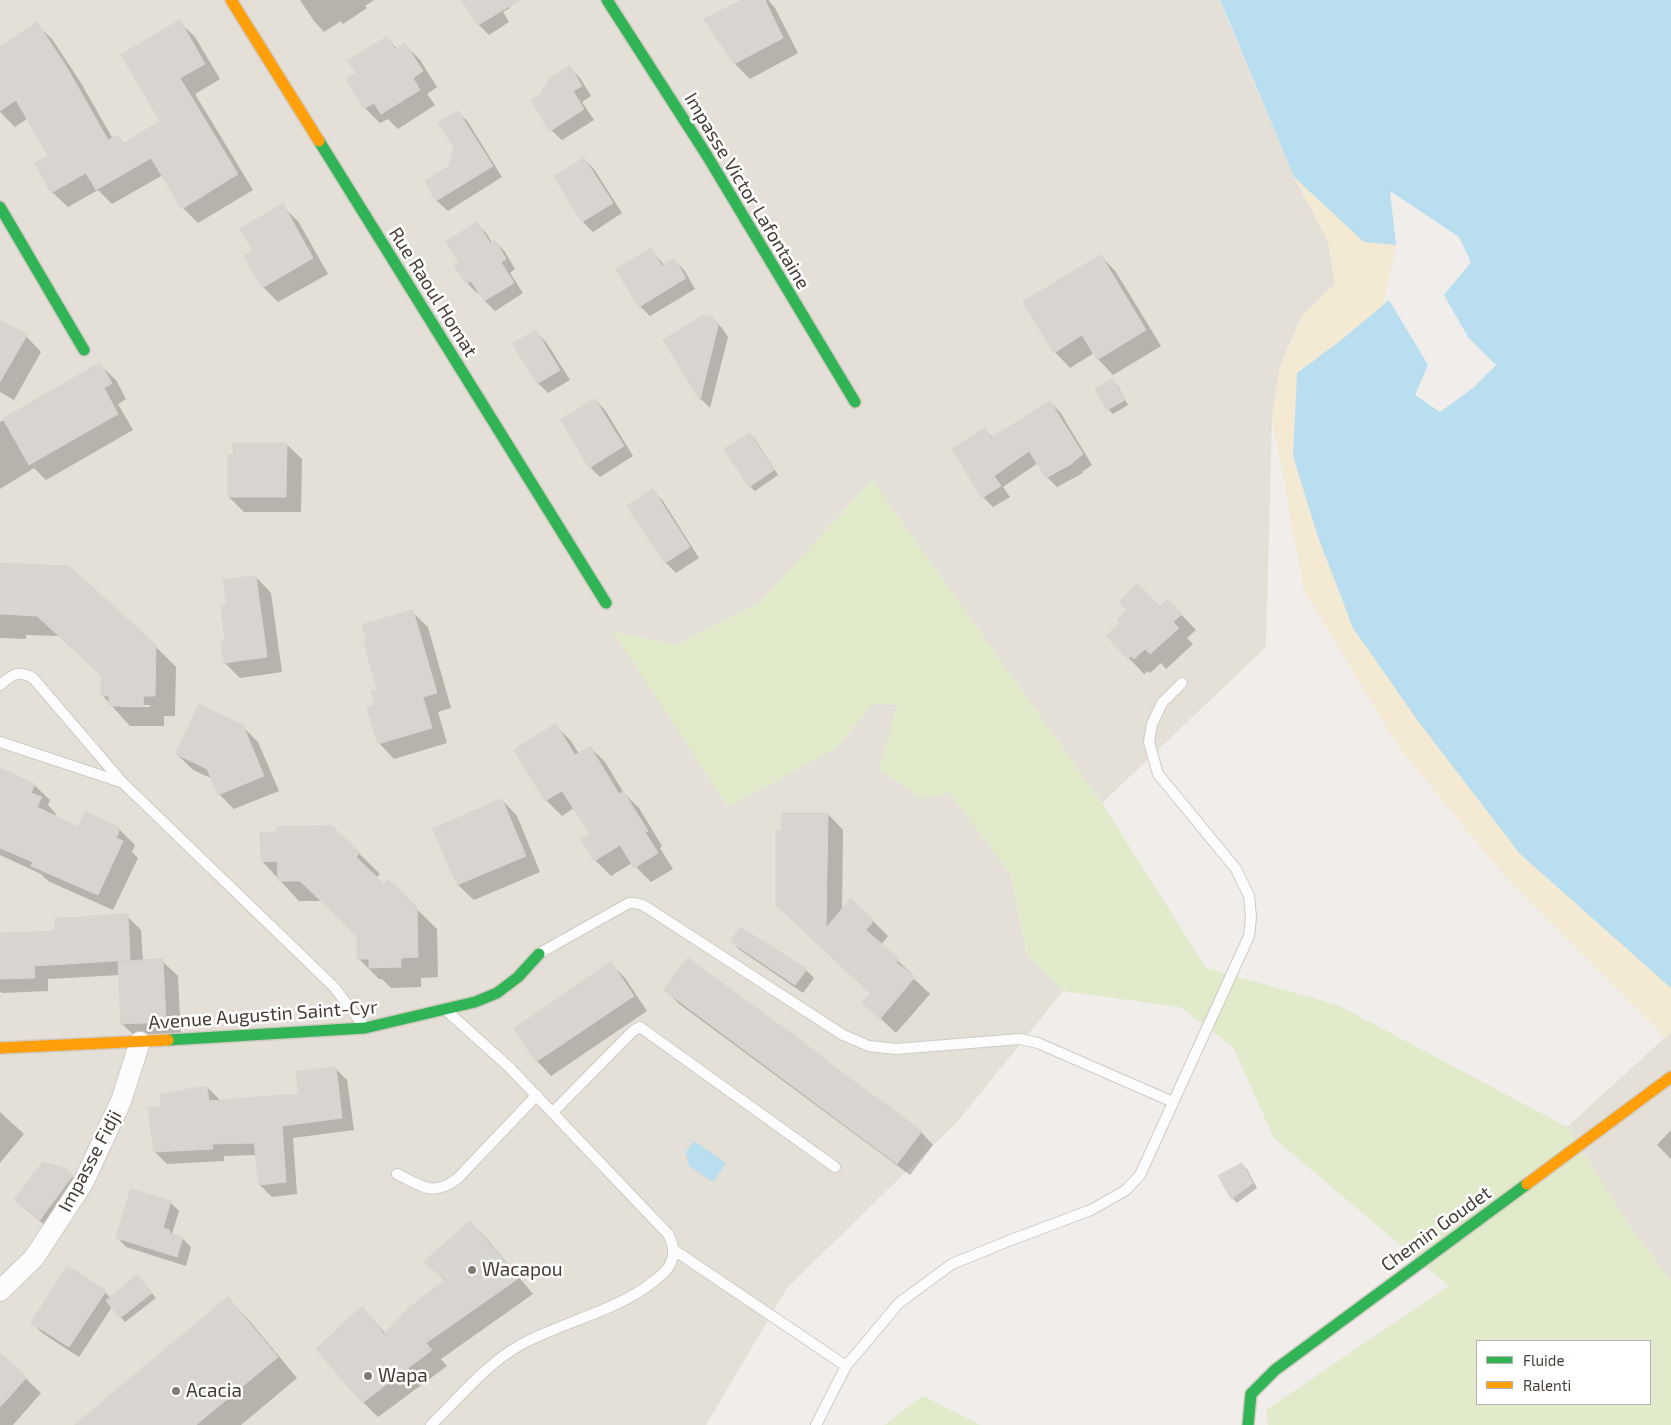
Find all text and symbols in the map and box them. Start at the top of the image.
street label: Impasse Victor Lafontaine [679,89,815,293]
street label: Rue Raoul Homat [384,223,482,361]
street label: Avenue Augustin Saint-Cyr [148,996,378,1034]
street label: Impasse Fidji [54,1106,126,1216]
street label: Chemin Goudet [1376,1181,1496,1277]
place label: Wacapou [482,1259,563,1281]
marker: Wacapou [466,1264,478,1276]
legend [1476,1340,1651,1405]
text: Fluide [1523,1351,1564,1369]
place label: Wapa [378,1365,428,1387]
marker: Wapa [362,1370,374,1382]
text: Ralenti [1523,1376,1571,1394]
place label: Acacia [186,1380,242,1402]
marker: Acacia [170,1385,182,1397]

